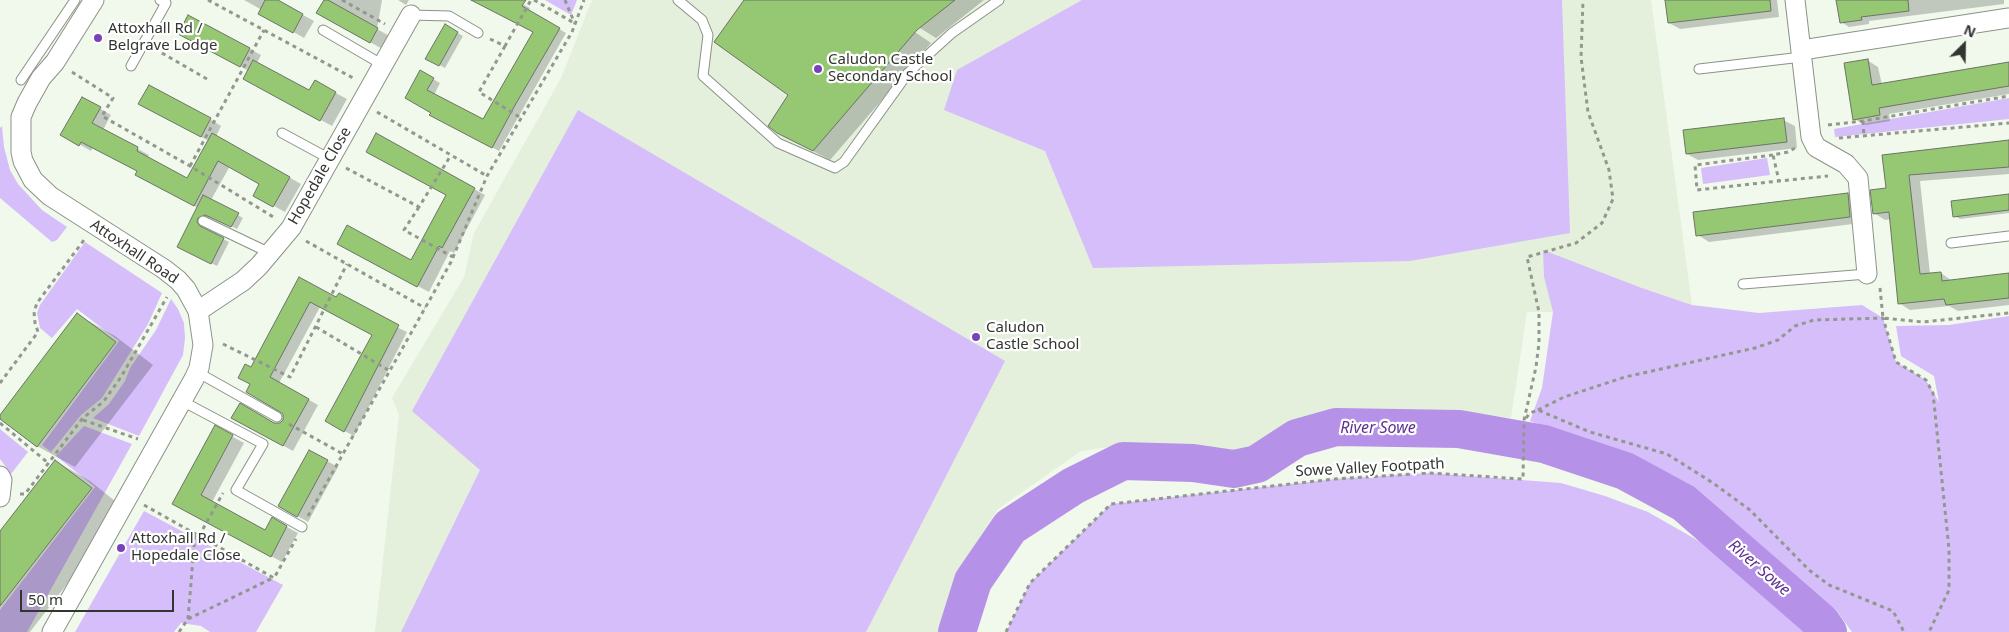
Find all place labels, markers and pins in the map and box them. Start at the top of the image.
place label: Attoxhall Rd / Belgrave Lodge [108,20,217,55]
marker: Attoxhall Rd / Belgrave Lodge [92,32,104,44]
place label: Caludon Castle Secondary School [828,51,952,86]
marker: Caludon Castle Secondary School [812,63,824,75]
place label: Caludon Castle School [986,319,1079,354]
marker: Caludon Castle School [970,331,982,343]
place label: Attoxhall Rd / Hopedale Close [131,530,241,565]
marker: Attoxhall Rd / Hopedale Close [115,542,127,554]

